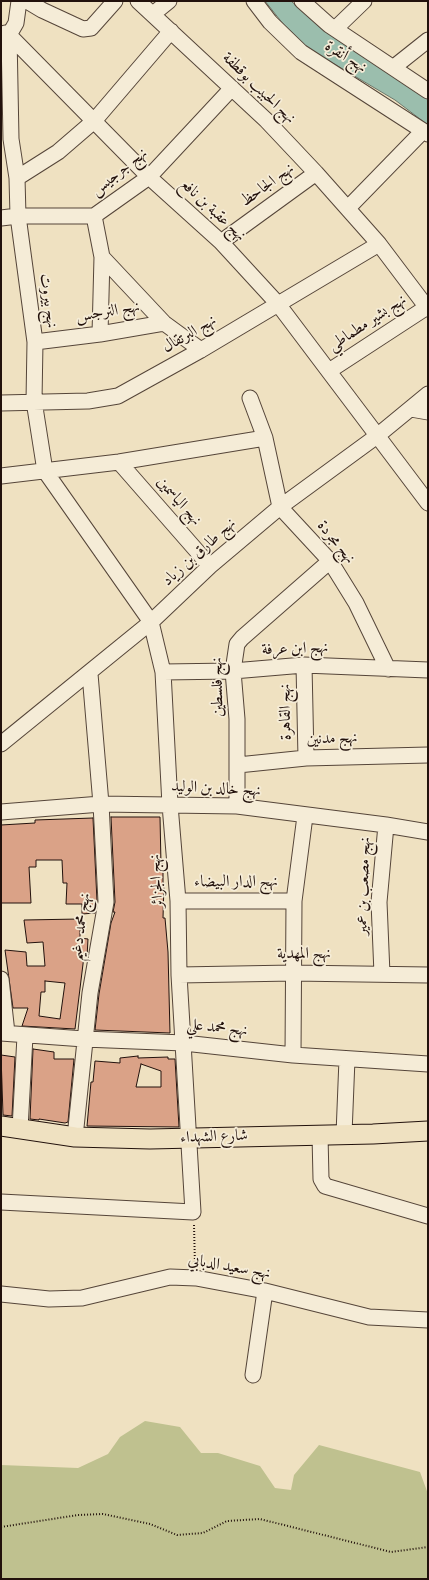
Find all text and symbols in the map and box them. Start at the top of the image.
street label: نهج أنقرة [320,38,370,78]
street label: نهج الحبيب بوقطفة [217,49,299,129]
street label: نهج جرجيس [88,145,152,201]
street label: نهج الجاحظ [237,160,299,212]
street label: نهج عقبة بن نافع [175,176,249,246]
street label: نهج بيروت [34,272,60,330]
street label: نهج بشير مطماطي [325,291,411,357]
street label: نهج النرجس [75,298,141,328]
street label: نهج البرتقال [159,312,221,358]
street label: نهج الياسمين [151,473,205,531]
street label: نهج طارق بن زياد [159,515,241,591]
street label: نهج مجردة [312,517,358,569]
street label: نهج ابن عرفة [261,639,329,661]
street label: نهج فلسطين [209,657,229,717]
street label: نهج القاهرة [277,684,297,740]
street label: نهج مدنين [306,730,358,750]
street label: نهج خالد بن الوليد [171,778,261,802]
street label: نهج مصعب بن عمير [354,837,376,935]
street label: نهج الجزائر [147,853,169,909]
street label: نهج الدار البيضاء [194,873,278,893]
street label: نهج محمد دغيم [68,892,96,962]
street label: نهج المهدية [277,945,331,965]
street label: نهج محمد علي [186,1016,248,1042]
street label: شارع الشهداء [180,1127,248,1149]
street label: نهج سعيد الدبابي [186,1251,272,1285]

